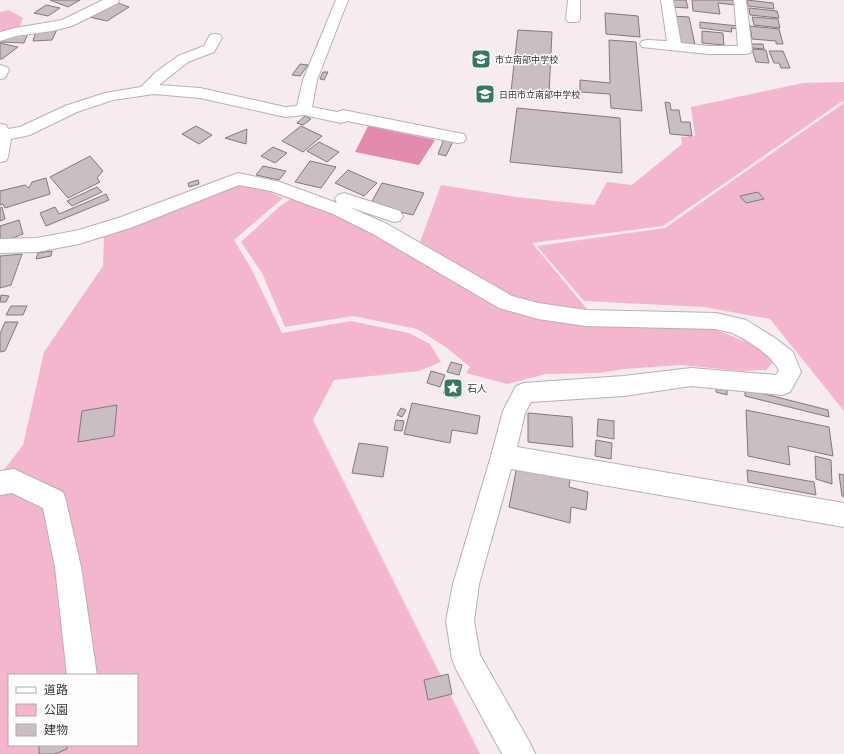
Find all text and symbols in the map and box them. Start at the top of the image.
school or university icon: 市立南部中学校 [470,48,492,70]
place label: 市立南部中学校 [495,54,558,65]
school or university icon: 日田市立南部中学校 [474,83,496,105]
place label: 日田市立南部中学校 [499,89,580,100]
place icon: 石人 [442,377,464,399]
place label: 石人 [467,382,487,394]
legend [8,674,138,746]
text: 道路 [44,682,68,697]
text: 公園 [44,702,68,717]
text: 建物 [44,722,68,737]

